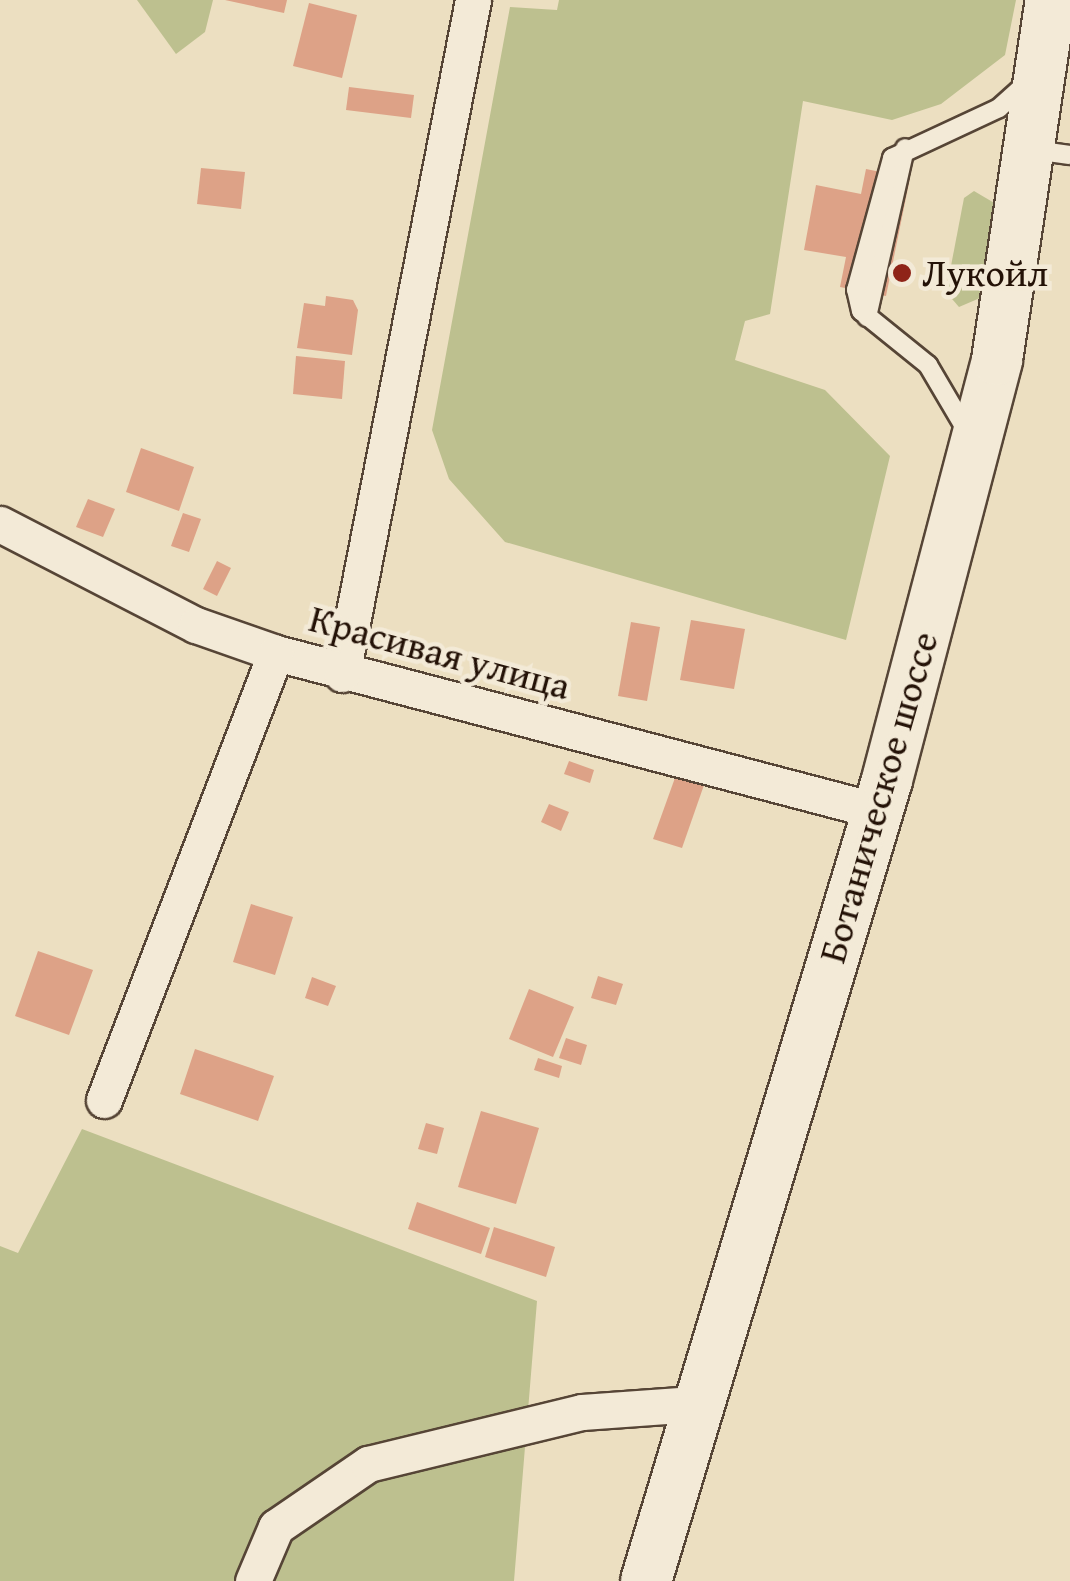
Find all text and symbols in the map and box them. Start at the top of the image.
place label: Лукойл [922,250,1048,296]
marker: Лукойл [891,262,913,284]
street label: Красивая улица [305,595,575,709]
street label: Ботаническое шоссе [809,626,947,968]

